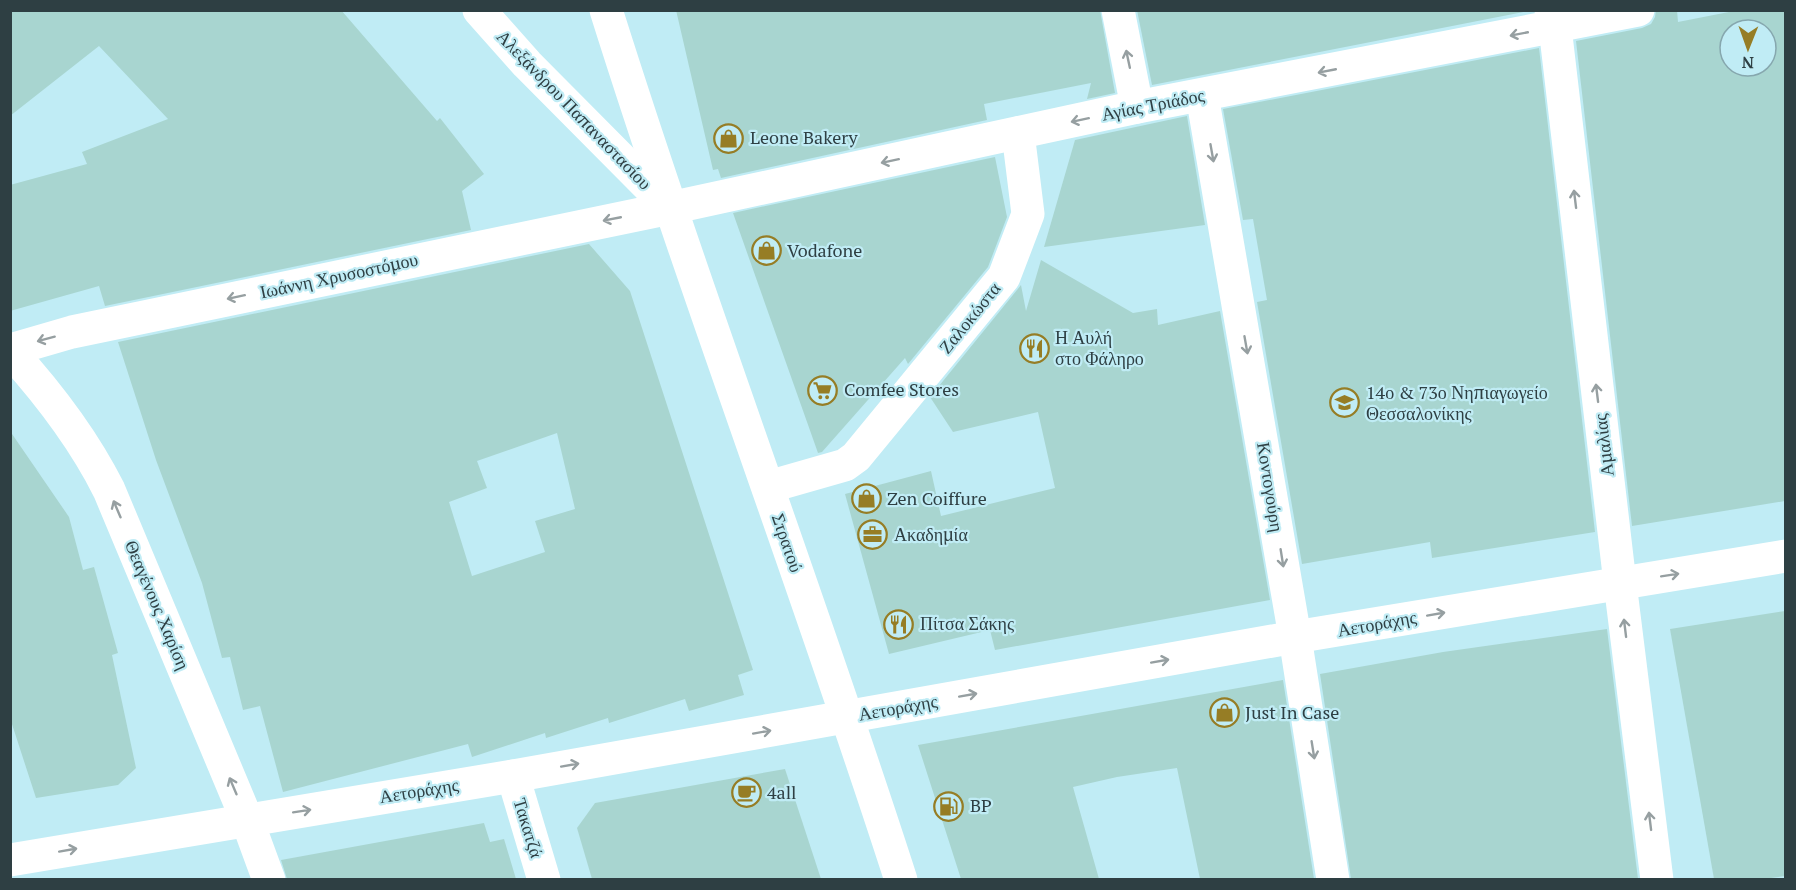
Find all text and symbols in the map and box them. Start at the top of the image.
north arrow [1718,18,1778,78]
street label: Αλεξάνδρου Παπαναστασίου [492,24,657,194]
one-way arrow [1509,29,1529,40]
one-way arrow [1122,50,1133,69]
text: N [1741,52,1754,74]
one-way arrow [1318,66,1337,77]
street label: Αγίας Τριάδος [1099,82,1206,126]
one-way arrow [1071,115,1091,126]
shop icon: Leone Bakery [713,122,745,154]
place label: Leone Bakery [750,125,859,149]
one-way arrow [1207,142,1218,162]
one-way arrow [880,156,900,167]
one-way arrow [1569,190,1580,209]
one-way arrow [603,214,622,226]
shop icon: Vodafone [750,235,782,267]
place label: Vodafone [787,238,862,262]
street label: Ιωάννη Χρυσοστόμου [257,247,420,304]
street label: Ζαλοκώστα [933,276,1006,358]
one-way arrow [227,292,246,304]
place label: Η Αυλή στο Φάληρο [1055,325,1144,370]
restaurant icon: Η Αυλή στο Φάληρο [1018,332,1050,364]
one-way arrow [36,333,55,345]
one-way arrow [1241,334,1252,354]
supermarket icon: Comfee Stores [807,374,839,406]
place label: Comfee Stores [844,377,959,401]
place label: 14ο & 73ο Νηπιαγωγείο Θεσσαλονίκης [1366,380,1548,425]
one-way arrow [1592,383,1603,403]
school or university icon: 14ο & 73ο Νηπιαγωγείο Θεσσαλονίκης [1329,387,1361,419]
street label: Αμαλίας [1587,412,1619,478]
street label: Κοντογούρη [1252,440,1290,533]
shop icon: Zen Coiffure [850,483,882,515]
place label: Zen Coiffure [887,486,987,510]
one-way arrow [111,500,122,519]
street label: Στρατού [767,510,809,575]
office icon: Ακαδημία [857,519,889,551]
place label: Ακαδημία [894,522,968,546]
street label: Θεαγένους Χαρίση [120,536,196,673]
one-way arrow [1277,547,1288,567]
one-way arrow [1659,569,1679,580]
street label: Αετοράχης [1335,604,1418,642]
restaurant icon: Πίτσα Σάκης [883,608,915,640]
one-way arrow [1425,608,1445,619]
place label: Πίτσα Σάκης [920,611,1014,635]
one-way arrow [1620,619,1631,638]
one-way arrow [1150,655,1169,666]
street label: Αετοράχης [856,688,939,726]
one-way arrow [958,690,977,701]
shop icon: Just In Case [1208,697,1240,729]
place label: Just In Case [1245,700,1339,724]
one-way arrow [752,726,772,737]
one-way arrow [1307,740,1318,760]
one-way arrow [560,760,580,771]
street label: Αετοράχης [378,772,460,808]
one-way arrow [227,777,238,795]
cafe icon: 4all [730,777,762,809]
place label: 4all [767,780,797,804]
fuel station icon: BP [933,790,965,822]
place label: BP [970,793,992,817]
street label: Τακατζά [509,795,550,861]
one-way arrow [291,805,311,816]
one-way arrow [1644,812,1655,832]
one-way arrow [58,844,78,855]

